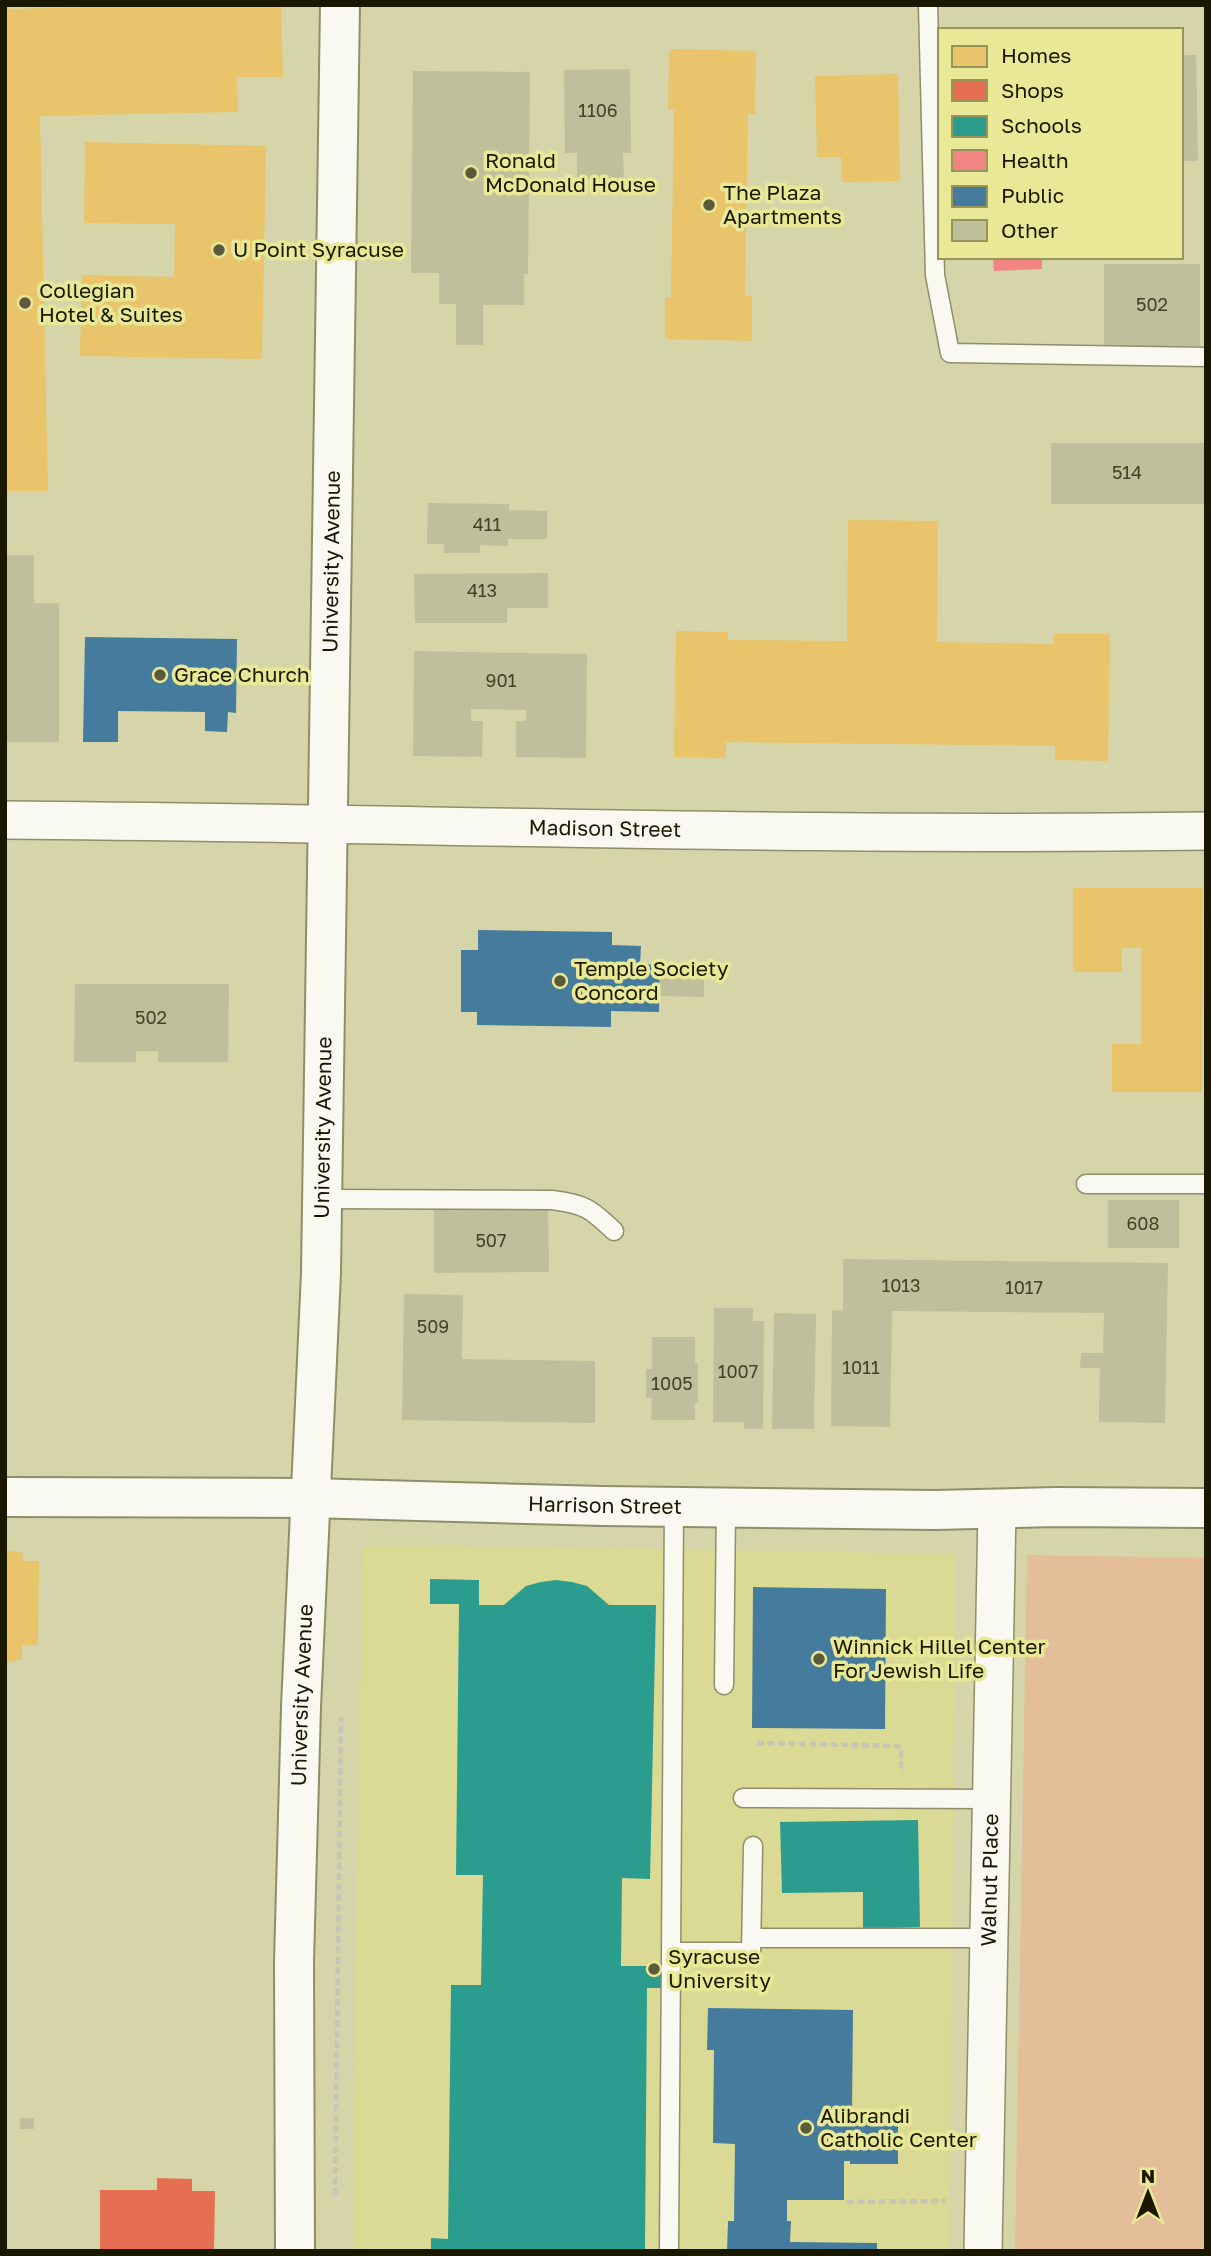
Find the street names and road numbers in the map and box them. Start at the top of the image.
street label: University Avenue [316,470,345,653]
street label: Madison Street [528,814,681,842]
street label: University Avenue [308,1036,337,1219]
street label: Harrison Street [528,1490,682,1519]
street label: University Avenue [285,1603,318,1787]
street label: Walnut Place [975,1813,1003,1947]

